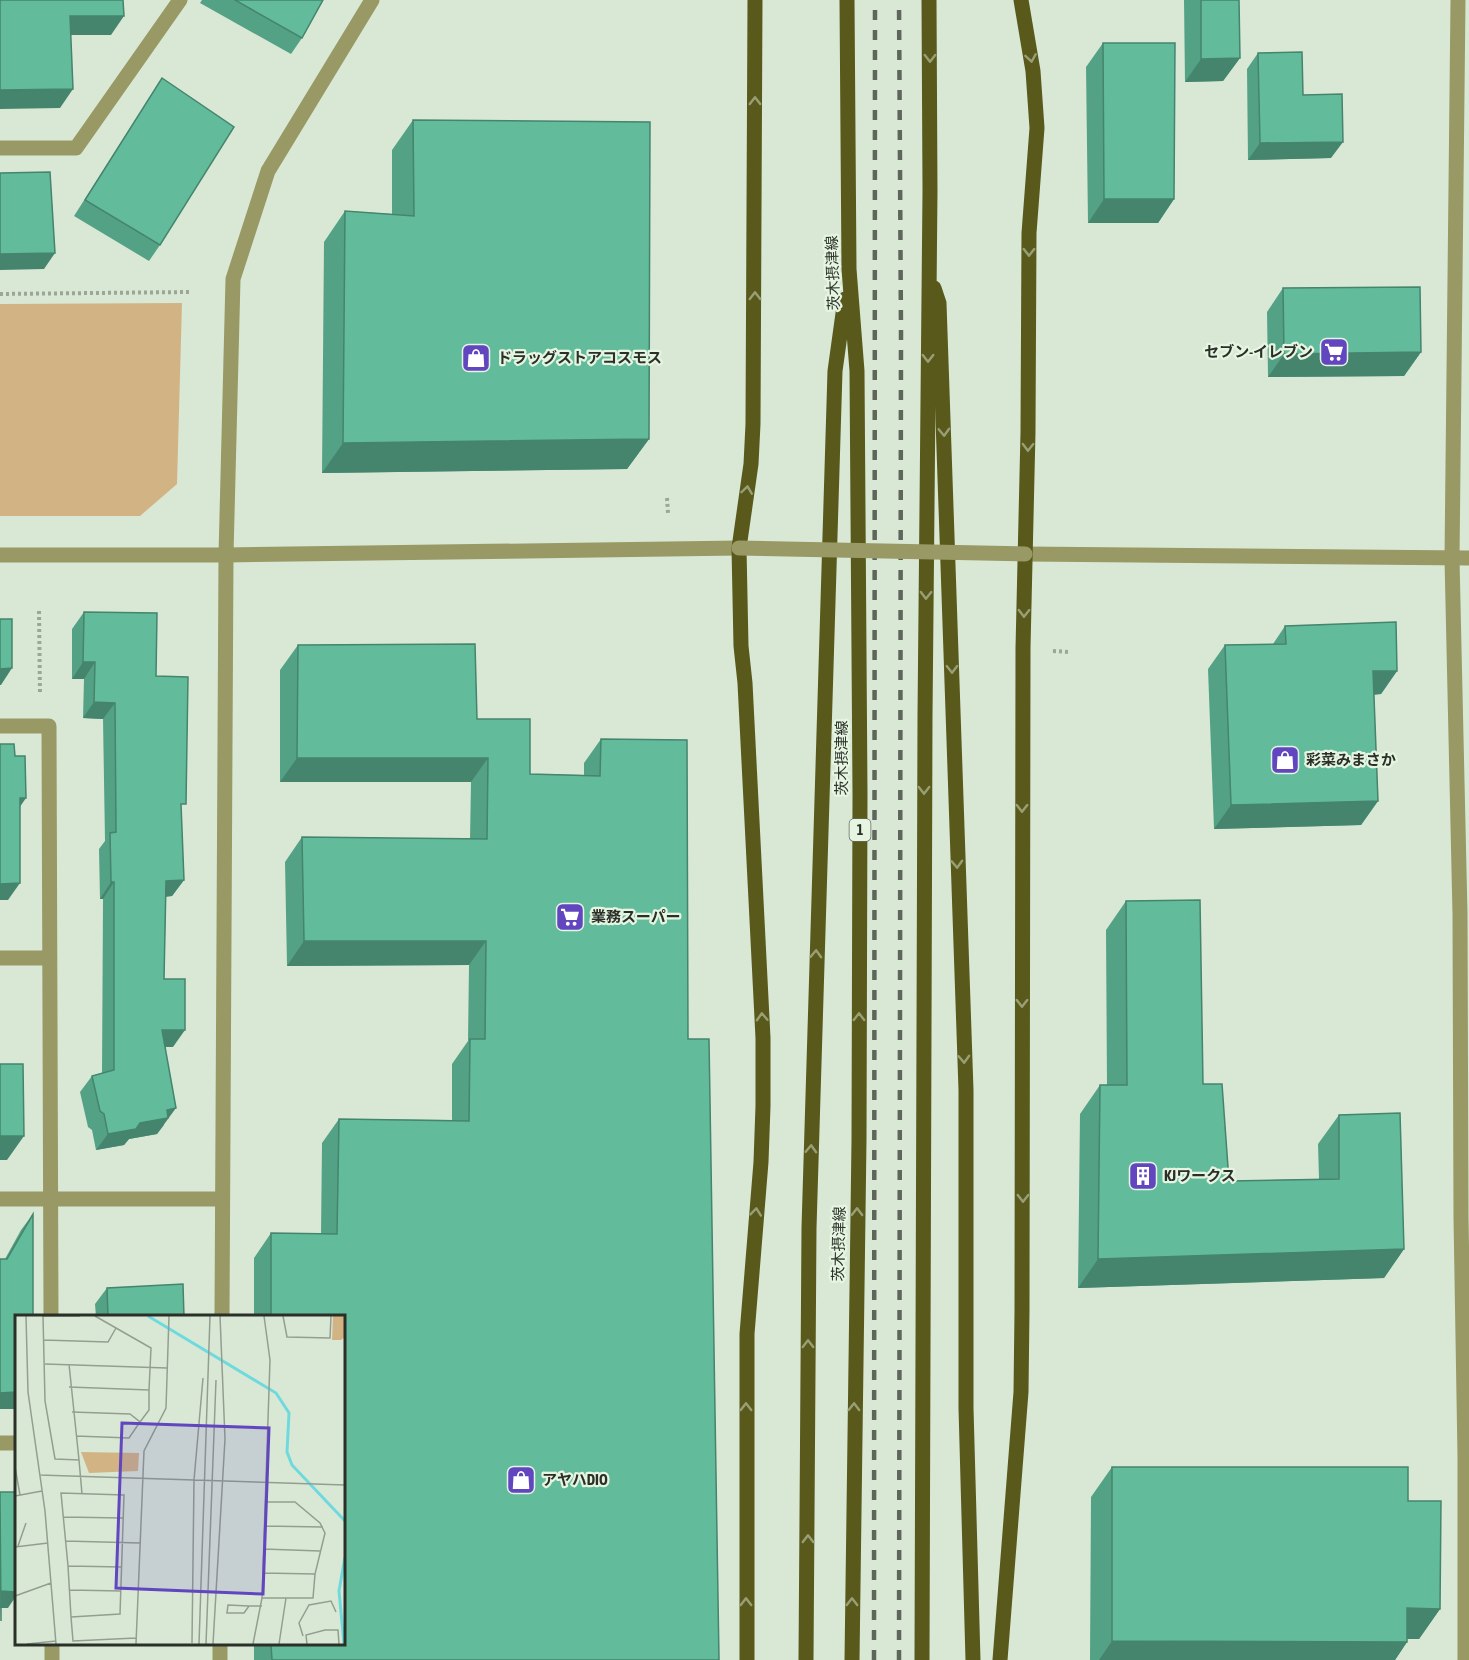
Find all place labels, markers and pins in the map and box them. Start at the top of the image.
supermarket icon: セブン-イレブン [1318,336,1350,368]
shop icon: ドラッグストアコスモス [460,342,492,374]
place label: セブン-イレブン [1204,343,1313,360]
place label: ドラッグストアコスモス [497,349,662,366]
shop icon: 彩菜みまさか [1269,744,1301,776]
place label: 彩菜みまさか [1306,751,1396,768]
supermarket icon: 業務スーパー [554,901,586,933]
place label: 業務スーパー [591,908,681,925]
building icon: KJワークス [1127,1160,1159,1192]
place label: KJワークス [1164,1167,1236,1184]
shop icon: アヤハDIO [505,1464,537,1496]
place label: アヤハDIO [542,1471,608,1488]

